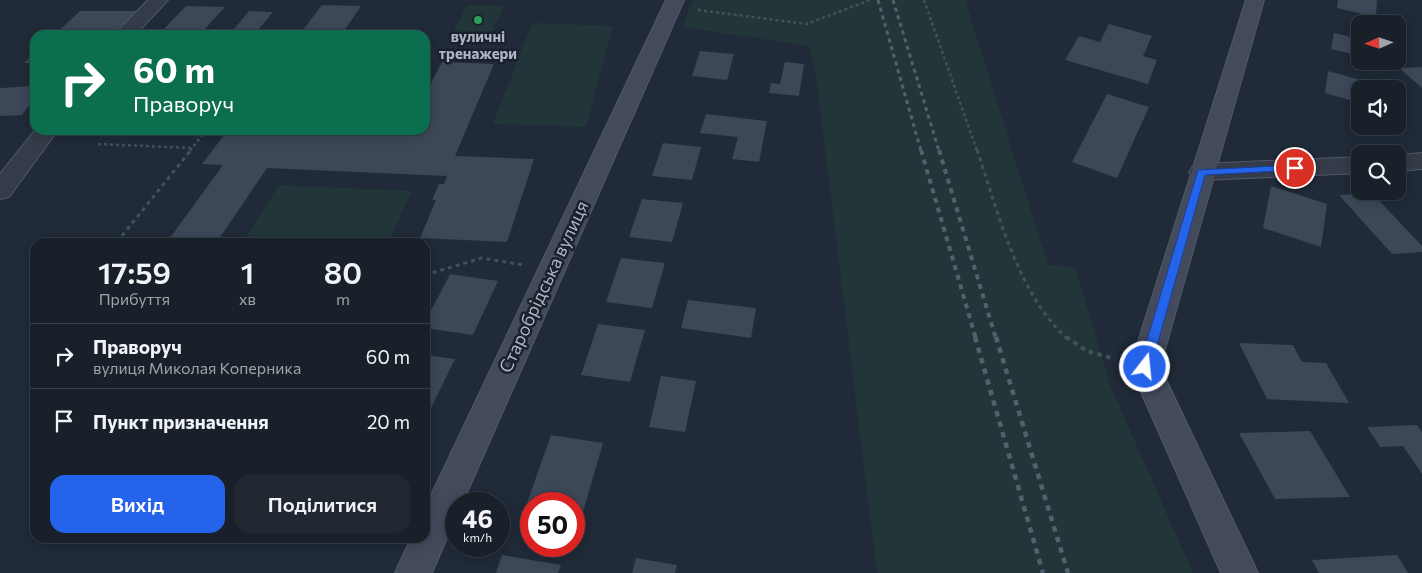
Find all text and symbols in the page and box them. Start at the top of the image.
marker: вуличні тренажери [472,14,484,26]
north arrow [1351,15,1406,70]
map controls [1351,15,1406,200]
place label: вуличні тренажери [439,27,517,62]
text: 60 m [133,47,215,90]
icon: right [50,50,115,115]
button: sound [1351,80,1406,135]
text: Праворуч [133,90,234,117]
button: search [1351,145,1406,200]
pin [1274,147,1316,189]
icon: arrive [1281,154,1309,182]
street label: Старобрідська вулиця [494,197,593,376]
text: 17:59 [98,253,171,290]
text: 1 [241,253,254,290]
text: 80 [324,253,362,290]
text: Прибуття [99,289,170,308]
text: хв [239,289,256,308]
text: m [336,289,350,308]
text: Праворуч [93,335,182,358]
position arrow [1118,340,1170,392]
icon: right [50,342,78,370]
text: 60 m [366,345,410,368]
text: вулиця Миколая Коперника [93,358,301,377]
icon: arrive [50,407,78,435]
text: Пункт призначення [93,410,269,433]
text: 20 m [367,410,410,433]
button: Вихід [50,475,225,533]
button: Поділитися [235,475,410,533]
speed limit sign: 50 [520,492,585,557]
text: 46 [462,503,493,533]
text: km/h [463,530,492,544]

